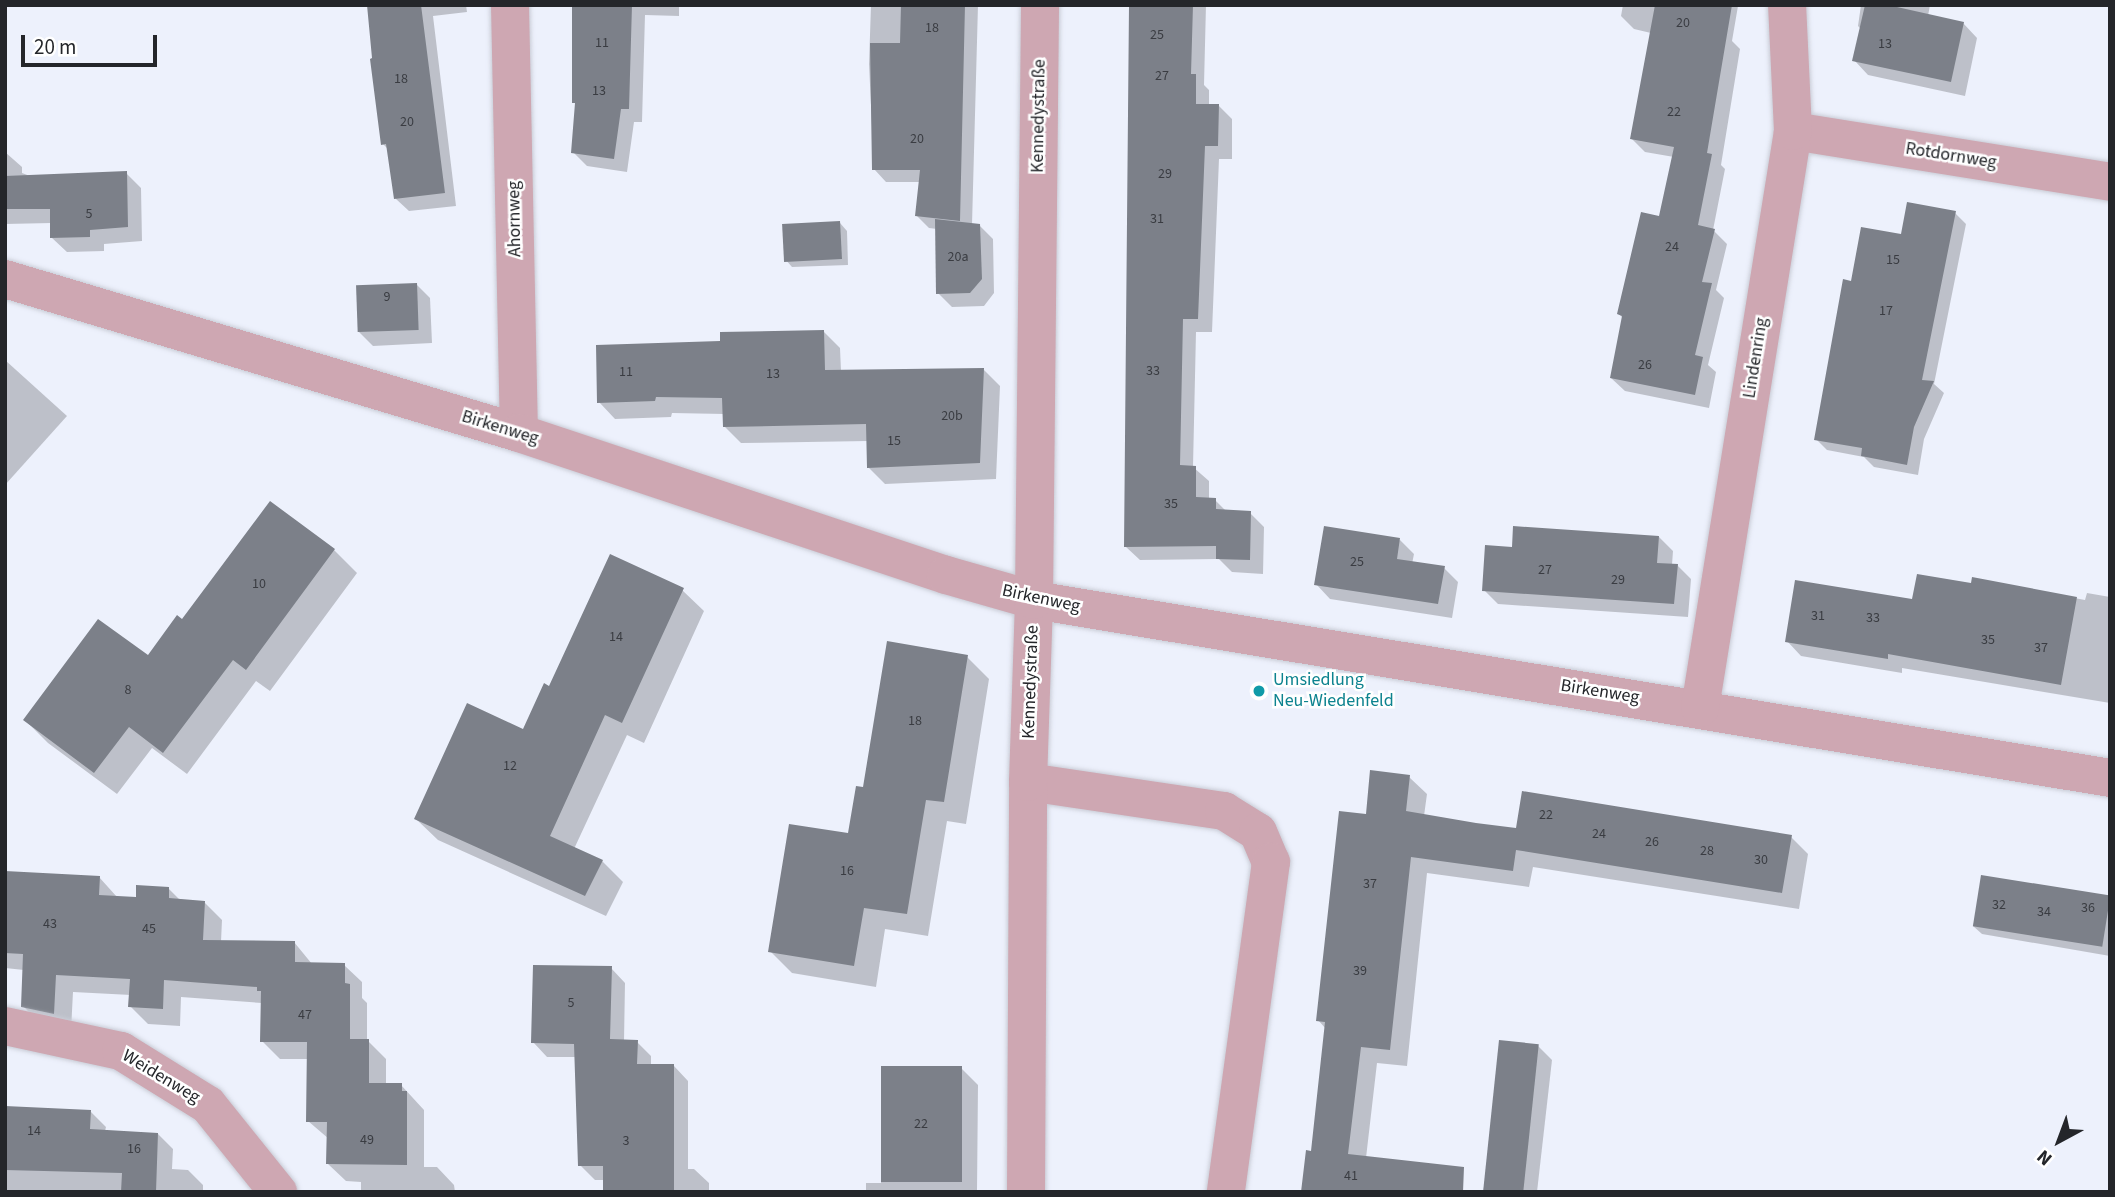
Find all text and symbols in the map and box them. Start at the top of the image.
house number: 20 [1676,15,1690,31]
house number: 18 [925,20,939,36]
scale bar [24,21,161,65]
house number: 25 [1150,27,1164,43]
text: 20 m [34,32,76,62]
house number: 11 [595,35,609,51]
house number: 13 [1878,36,1892,52]
street label: Kennedystraße [1027,59,1051,173]
house number: 27 [1155,68,1169,84]
house number: 18 [394,71,408,87]
house number: 13 [592,83,606,99]
house number: 22 [1667,104,1681,120]
house number: 20 [400,114,414,130]
house number: 20 [910,131,924,147]
street label: Rotdornweg [1904,138,1998,174]
house number: 29 [1158,166,1172,182]
street label: Ahornweg [504,181,526,257]
house number: 5 [86,206,92,222]
house number: 31 [1150,211,1164,227]
house number: 24 [1665,239,1679,255]
house number: 20a [948,249,968,265]
house number: 15 [1886,252,1900,268]
house number: 9 [384,289,390,305]
house number: 17 [1879,303,1893,319]
street label: Lindenring [1739,316,1773,400]
house number: 26 [1638,357,1652,373]
house number: 33 [1146,363,1160,379]
house number: 11 [619,364,633,380]
house number: 13 [766,366,780,382]
street label: Birkenweg [459,406,541,450]
house number: 20b [941,408,963,424]
house number: 15 [887,433,901,449]
house number: 35 [1164,496,1178,512]
house number: 25 [1350,554,1364,570]
house number: 27 [1538,562,1552,578]
house number: 29 [1611,572,1625,588]
house number: 10 [252,576,266,592]
street label: Birkenweg [1000,580,1082,618]
house number: 31 [1811,608,1825,624]
house number: 33 [1866,610,1880,626]
street label: Kennedystraße [1018,625,1044,739]
house number: 14 [609,629,623,645]
house number: 35 [1981,632,1995,648]
house number: 37 [2034,640,2048,656]
place label: Umsiedlung Neu-Wiedenfeld [1273,670,1394,712]
street label: Birkenweg [1559,675,1641,709]
house number: 8 [125,682,131,698]
marker: Umsiedlung Neu-Wiedenfeld [1251,683,1267,699]
house number: 18 [908,713,922,729]
house number: 12 [503,758,517,774]
house number: 22 [1539,807,1553,823]
house number: 24 [1592,826,1606,842]
house number: 26 [1645,834,1659,850]
house number: 28 [1700,843,1714,859]
house number: 30 [1754,852,1768,868]
house number: 16 [840,863,854,879]
house number: 37 [1363,876,1377,892]
house number: 32 [1992,897,2006,913]
house number: 36 [2081,900,2095,916]
house number: 34 [2037,904,2051,920]
house number: 43 [43,916,57,932]
house number: 45 [142,921,156,937]
house number: 39 [1353,963,1367,979]
house number: 5 [568,995,574,1011]
house number: 47 [298,1007,312,1023]
street label: Weidenweg [118,1045,204,1109]
north arrow [2024,1106,2094,1176]
house number: 22 [914,1116,928,1132]
house number: 14 [27,1123,41,1139]
house number: 49 [360,1132,374,1148]
house number: 3 [623,1133,629,1149]
house number: 16 [127,1141,141,1157]
text: N [2031,1143,2059,1172]
house number: 41 [1344,1168,1358,1184]

